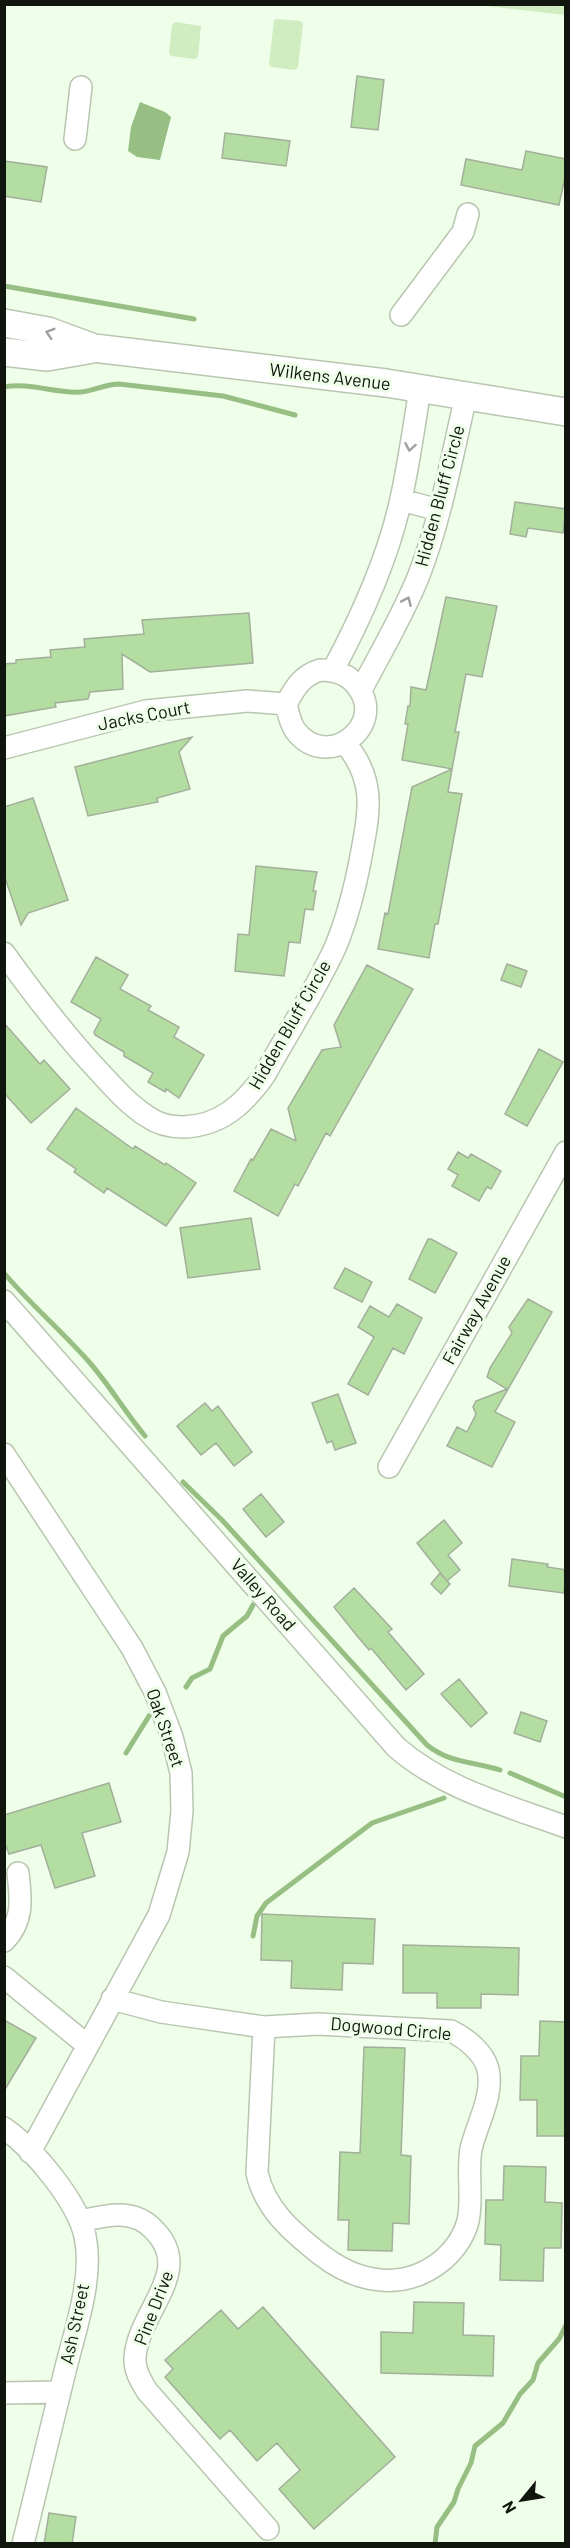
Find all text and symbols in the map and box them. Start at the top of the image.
one-way arrow [45,328,56,340]
street label: Wilkens Avenue [268,358,392,394]
street label: Hidden Bluff Circle [410,423,468,569]
one-way arrow [404,442,417,452]
one-way arrow [400,596,412,607]
street label: Jacks Court [96,695,192,735]
street label: Hidden Bluff Circle [243,956,335,1093]
street label: Fairway Avenue [437,1251,515,1368]
street label: Valley Road [226,1554,301,1635]
street label: Oak Street [142,1685,190,1770]
street label: Dogwood Circle [330,2012,452,2044]
street label: Pine Drive [129,2267,177,2348]
street label: Ash Street [55,2281,93,2366]
north arrow [492,2470,552,2530]
text: N [498,2498,519,2517]

